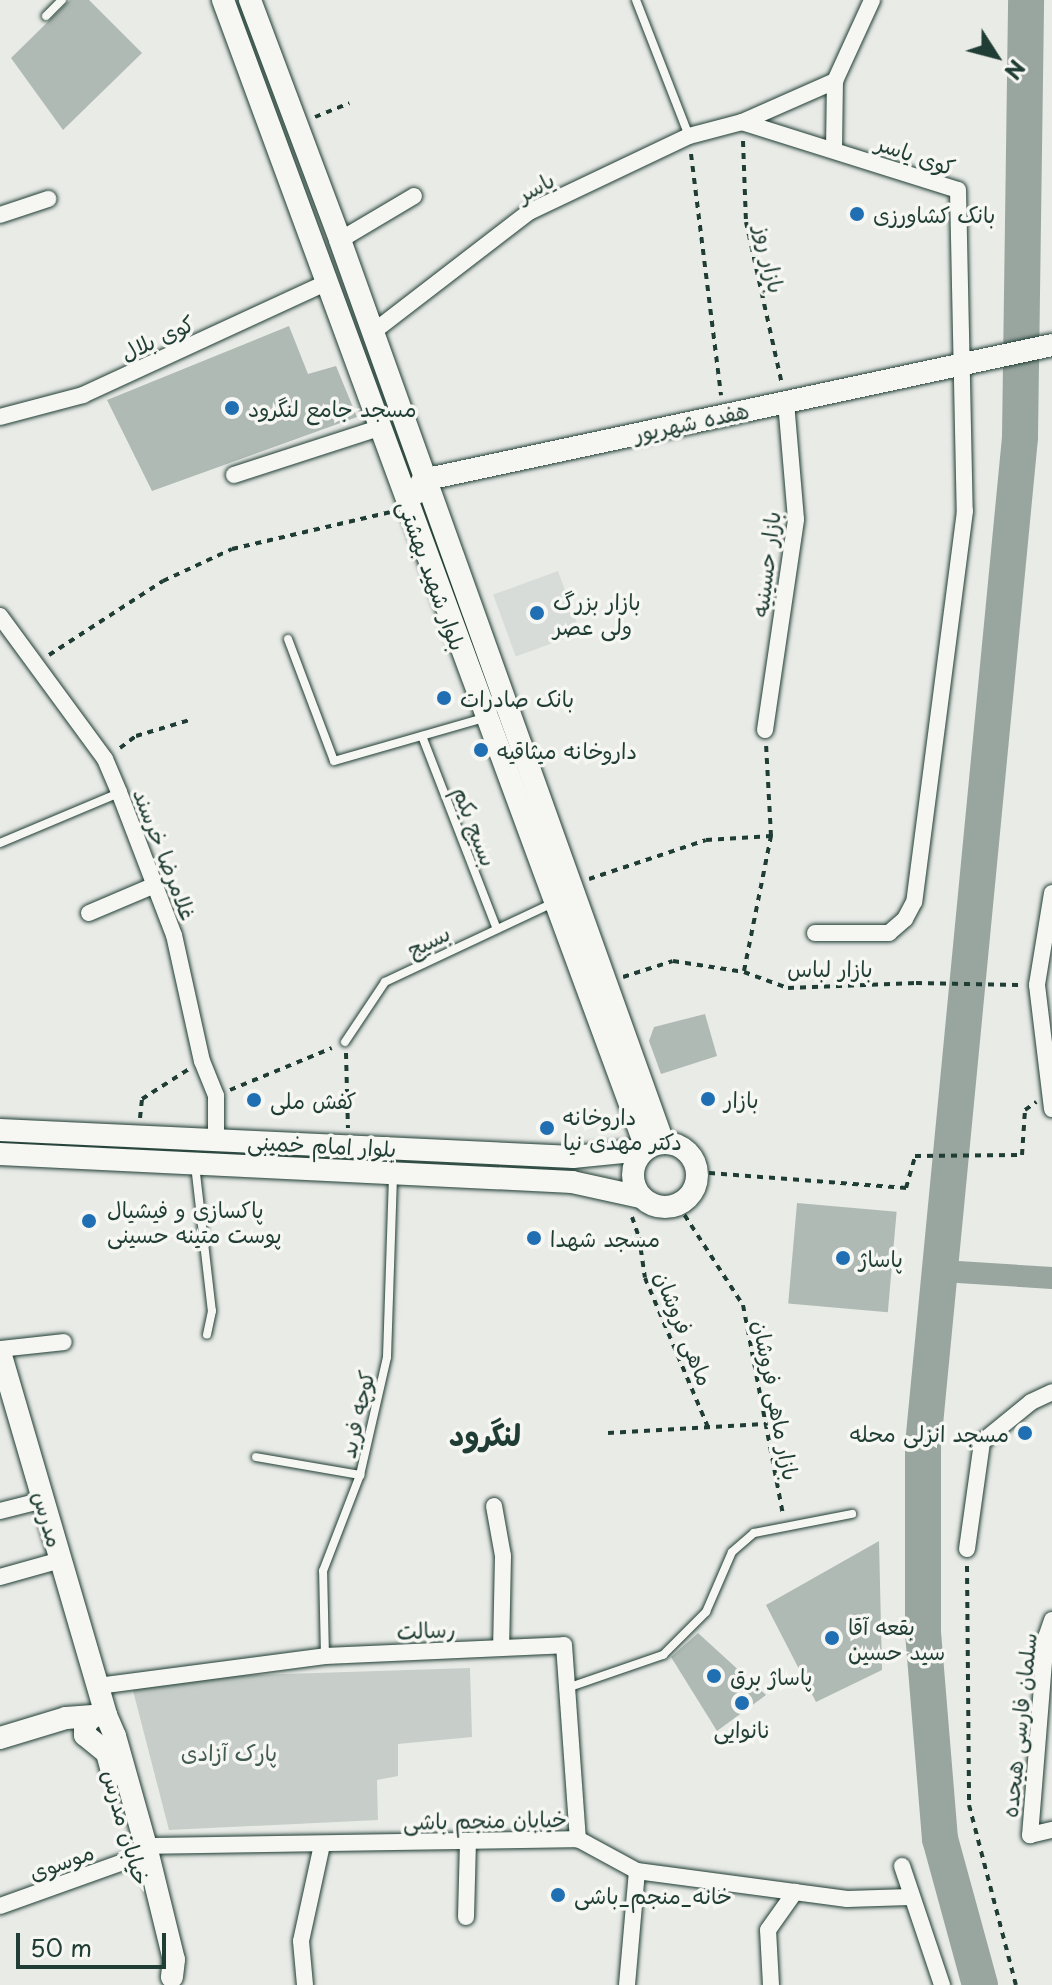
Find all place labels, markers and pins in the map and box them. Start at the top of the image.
place label: بانک کشاورزی [873,201,995,227]
marker: بانک کشاورزی [848,205,866,223]
place label: مسجد جامع لنگرود [248,395,416,421]
marker: مسجد جامع لنگرود [223,399,241,417]
place label: بازار بزرگ ولی عصر [553,587,641,638]
marker: بازار بزرگ ولی عصر [528,604,546,622]
place label: بانک صادرات [460,685,574,711]
marker: بانک صادرات [435,689,453,707]
place label: داروخانه میثاقیه [497,737,637,763]
marker: داروخانه میثاقیه [472,741,490,759]
place label: بازار [724,1086,759,1112]
place label: کفش ملی [270,1087,357,1113]
marker: بازار [699,1090,717,1108]
marker: کفش ملی [245,1091,263,1109]
place label: داروخانه دکتر مهدی نیا [563,1102,682,1154]
marker: داروخانه دکتر مهدی نیا [538,1119,556,1137]
place label: پاکسازی و فیشیال پوست متینه حسینی [107,1195,282,1246]
marker: پاکسازی و فیشیال پوست متینه حسینی [78,1210,100,1232]
place label: مسجد شهدا [550,1225,660,1251]
marker: مسجد شهدا [525,1229,543,1247]
place label: پاساژ [859,1245,903,1271]
marker: پاساژ [834,1249,852,1267]
place label: مسجد انزلی محله [850,1420,1009,1446]
marker: مسجد انزلی محله [1016,1424,1034,1442]
place label: بقعه آقا سید حسین [848,1612,945,1664]
marker: بقعه آقا سید حسین [823,1629,841,1647]
place label: پاساژ برق [730,1663,812,1689]
marker: پاساژ برق [705,1667,723,1685]
marker: نانوایی [733,1694,751,1712]
place label: نانوایی [713,1716,771,1742]
place label: خانه_منجم_باشی [574,1882,732,1908]
marker: خانه_منجم_باشی [549,1886,567,1904]

